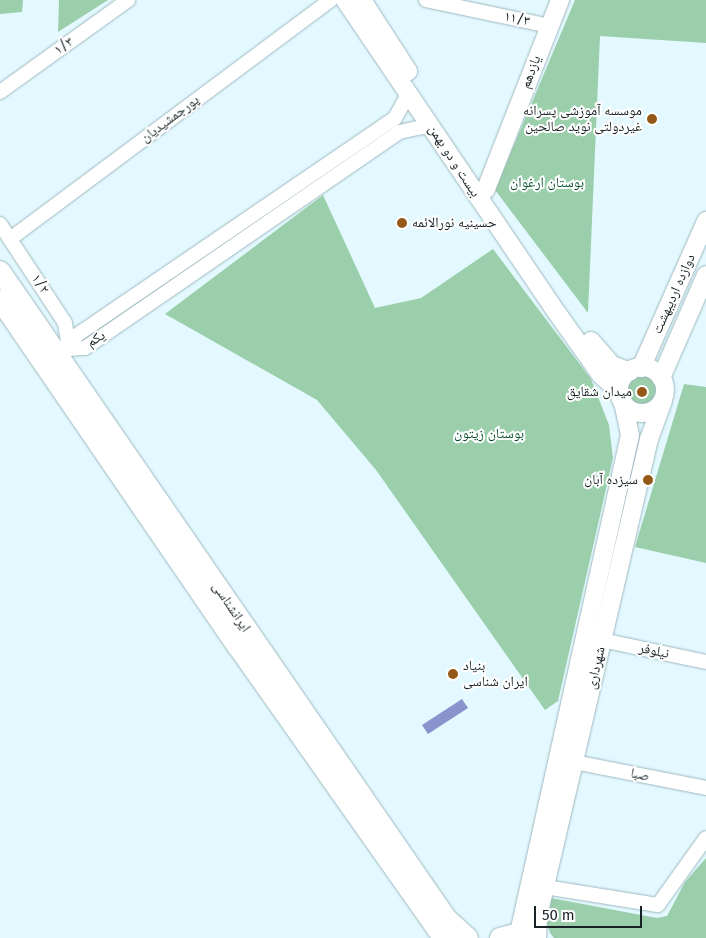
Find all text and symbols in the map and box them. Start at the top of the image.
street label: ۱۱/۳ [502,8,532,30]
street label: ۱/۳ [51,33,77,59]
street label: یازدهم [517,53,545,91]
street label: پورجمشیدیان [137,92,203,146]
place label: موسسه آموزشی پسرانه غیردولتی نوید صالحین [523,103,642,136]
marker: موسسه آموزشی پسرانه غیردولتی نوید صالحین [646,113,658,125]
street label: بیست و دو بهمن [424,122,484,200]
park label: بوستان ارغوان [510,175,584,191]
place label: حسینیه نورالائمه [412,215,497,231]
marker: حسینیه نورالائمه [396,217,408,229]
street label: دوازده اردیبهشت [649,251,699,337]
street label: ۱/۲ [28,271,52,297]
street label: یکم [84,327,108,351]
place label: میدان شقایق [567,384,632,400]
marker: میدان شقایق [636,386,648,398]
park label: بوستان زیتون [454,426,524,442]
place label: سیزده آبان [584,472,638,488]
marker: سیزده آبان [642,474,654,486]
street label: ایرانشناسی [208,579,254,635]
street label: نیلوفر [637,640,671,662]
street label: شهرداری [583,645,609,691]
place label: بنیاد ایران شناسی [463,658,528,690]
marker: بنیاد ایران شناسی [447,668,459,680]
street label: صبا [629,765,651,785]
scale bar [536,896,644,928]
text: 50 m [542,906,575,924]

